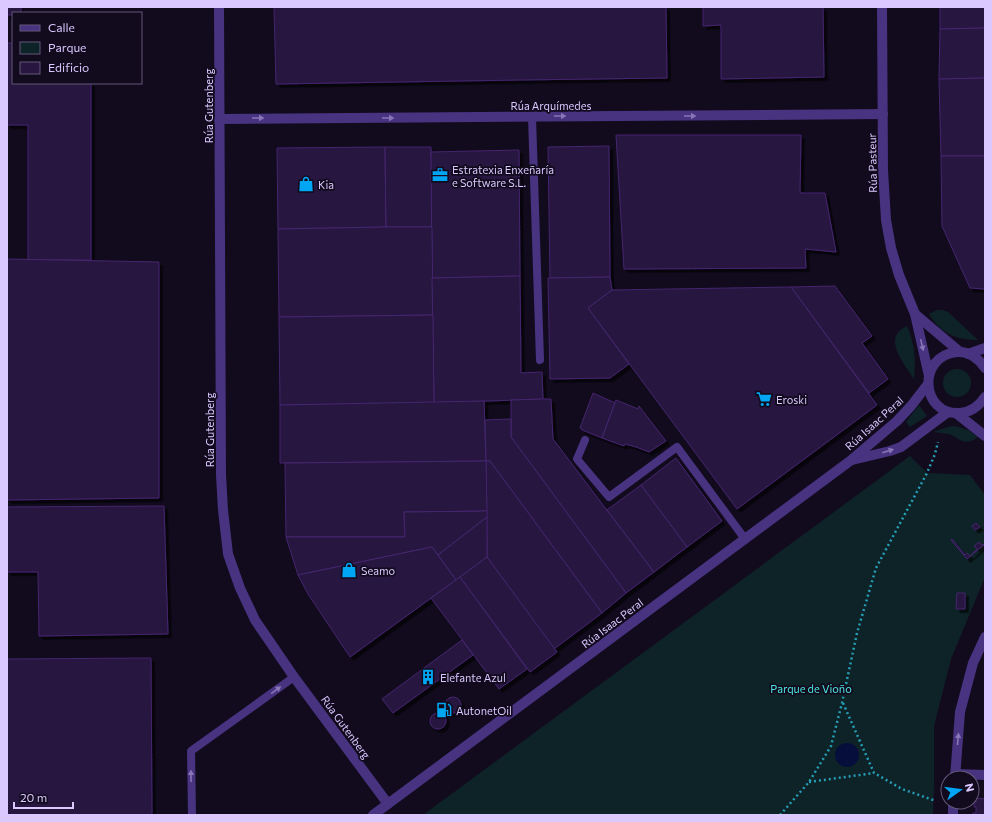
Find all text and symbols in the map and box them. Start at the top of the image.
legend [12,12,142,84]
text: Calle [48,20,75,34]
text: Parque [48,40,86,54]
text: Edificio [48,60,89,74]
street label: Rúa Gutenberg [202,69,215,143]
street label: Rúa Arquímedes [510,99,592,112]
one-way arrow [554,113,567,119]
one-way arrow [684,113,697,119]
one-way arrow [382,114,394,121]
one-way arrow [252,115,265,121]
street label: Rúa Pasteur [865,132,879,193]
place label: Estratexia Enxeñaría e Software S.L. [452,163,554,189]
office icon: Estratexia Enxeñaría e Software S.L. [431,166,449,184]
shop icon: Kia [297,175,315,193]
place label: Kia [318,178,334,191]
one-way arrow [920,339,926,351]
supermarket icon: Eroski [755,390,773,408]
street label: Rúa Gutenberg [203,393,216,467]
place label: Eroski [776,393,807,406]
street label: Rúa Isaac Peral [842,393,906,453]
one-way arrow [883,448,895,454]
shop icon: Seamo [340,561,358,579]
place label: Seamo [361,564,396,577]
street label: Rúa Isaac Peral [579,596,645,650]
building icon: Elefante Azul [419,668,437,686]
place label: Elefante Azul [440,671,506,684]
park label: Parque de Vioño [770,682,852,695]
one-way arrow [271,686,281,694]
street label: Rúa Gutenberg [319,693,373,761]
fuel station icon: AutonetOil [435,701,453,719]
place label: AutonetOil [456,704,512,717]
one-way arrow [955,733,961,745]
one-way arrow [188,769,194,782]
north arrow [940,770,980,810]
text: N [963,782,977,793]
scale bar [14,784,73,810]
text: 20 m [20,790,47,804]

